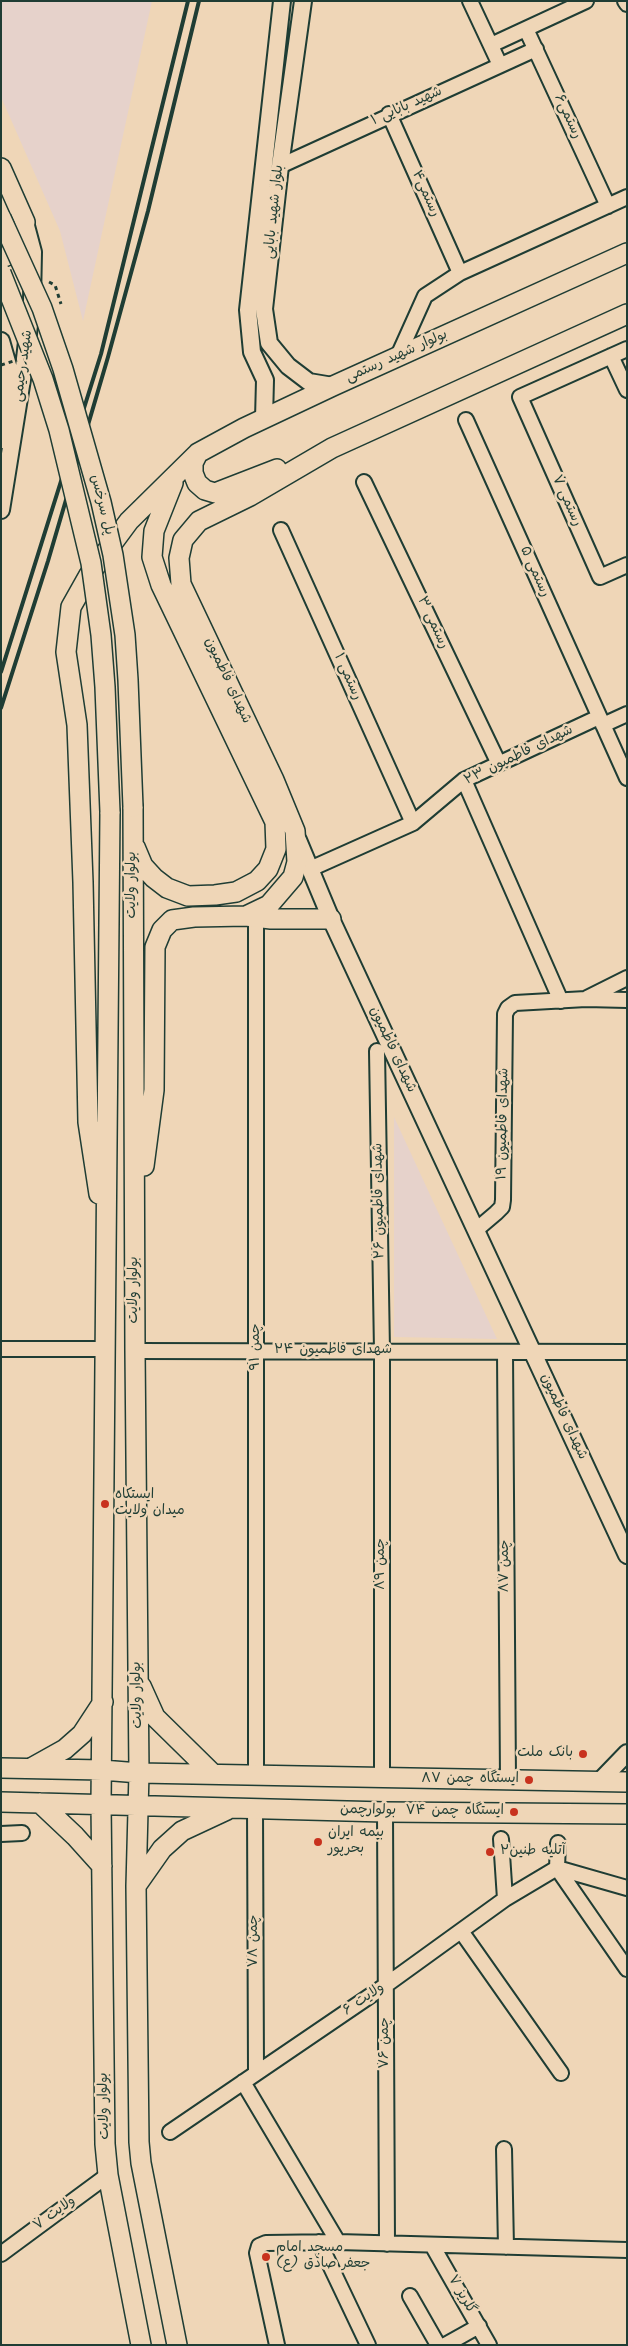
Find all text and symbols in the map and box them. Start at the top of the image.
street label: شهید بابایی ۱ [369,84,445,130]
street label: رستمی۶ [549,92,585,142]
street label: بلوار شهید بابایی [262,164,288,260]
street label: رستمی۴ [407,168,443,220]
street label: بولوار شهید رستمی [344,327,450,387]
street label: شهید رحیمی [11,329,37,403]
street label: پل سرخس [85,473,117,537]
street label: رستمی ۷ [547,473,585,529]
street label: رستمی ۵ [515,544,553,600]
street label: رستمی ۳ [413,594,451,652]
street label: شهدای فاطمیون [200,635,254,727]
street label: رستمی ۱ [329,651,365,703]
street label: شهدای فاطمیون ۲۳ [462,722,576,790]
street label: بولوار ولایت [125,851,141,919]
street label: شهدای فاطمیون [365,1004,419,1096]
street label: شهدای فاطمیون ۱۹ [495,1068,513,1180]
street label: شهدای فاطمیون ۲۶ [371,1143,389,1259]
street label: بولوار ولایت [127,1256,143,1324]
street label: چمن ۹۱ [249,1323,265,1371]
street label: شهدای فاطمیون ۲۴ [274,1343,392,1359]
street label: شهدای فاطمیون [536,1371,590,1463]
place label: ایستکاه میدان ولایت [115,1488,185,1520]
marker: ایستکاه میدان ولایت [99,1498,111,1510]
street label: چمن ۸۹ [374,1538,390,1590]
street label: چمن ۸۷ [498,1540,514,1592]
street label: بولوار ولایت [129,1661,147,1729]
place label: بانک ملت [517,1746,573,1762]
marker: بانک ملت [577,1748,589,1760]
place label: ایستگاه چمن ۸۷ [421,1772,519,1788]
marker: ایستگاه چمن ۸۷ [523,1774,535,1786]
street label: بولوارچمن [340,1802,396,1820]
place label: ایستگاه چمن ۷۴ [405,1804,504,1820]
marker: ایستگاه چمن ۷۴ [508,1806,520,1818]
place label: بيمه ايران بحرپور [328,1826,384,1858]
marker: بيمه ايران بحرپور [312,1836,324,1848]
place label: آتلیه طنین۲ [500,1844,565,1860]
marker: آتلیه طنین۲ [484,1846,496,1858]
street label: چمن ۷۸ [247,1915,263,1967]
street label: ولایت ۶ [340,1980,388,2020]
street label: چمن ۷۶ [378,2017,394,2069]
street label: بولوار ولایت [96,2072,114,2140]
street label: ولایت ۷ [31,2193,79,2235]
place label: مسجد امام جعفر صادق (ع) [276,2241,370,2274]
marker: مسجد امام جعفر صادق (ع) [260,2251,272,2263]
street label: گلریز ۷ [443,2273,479,2317]

